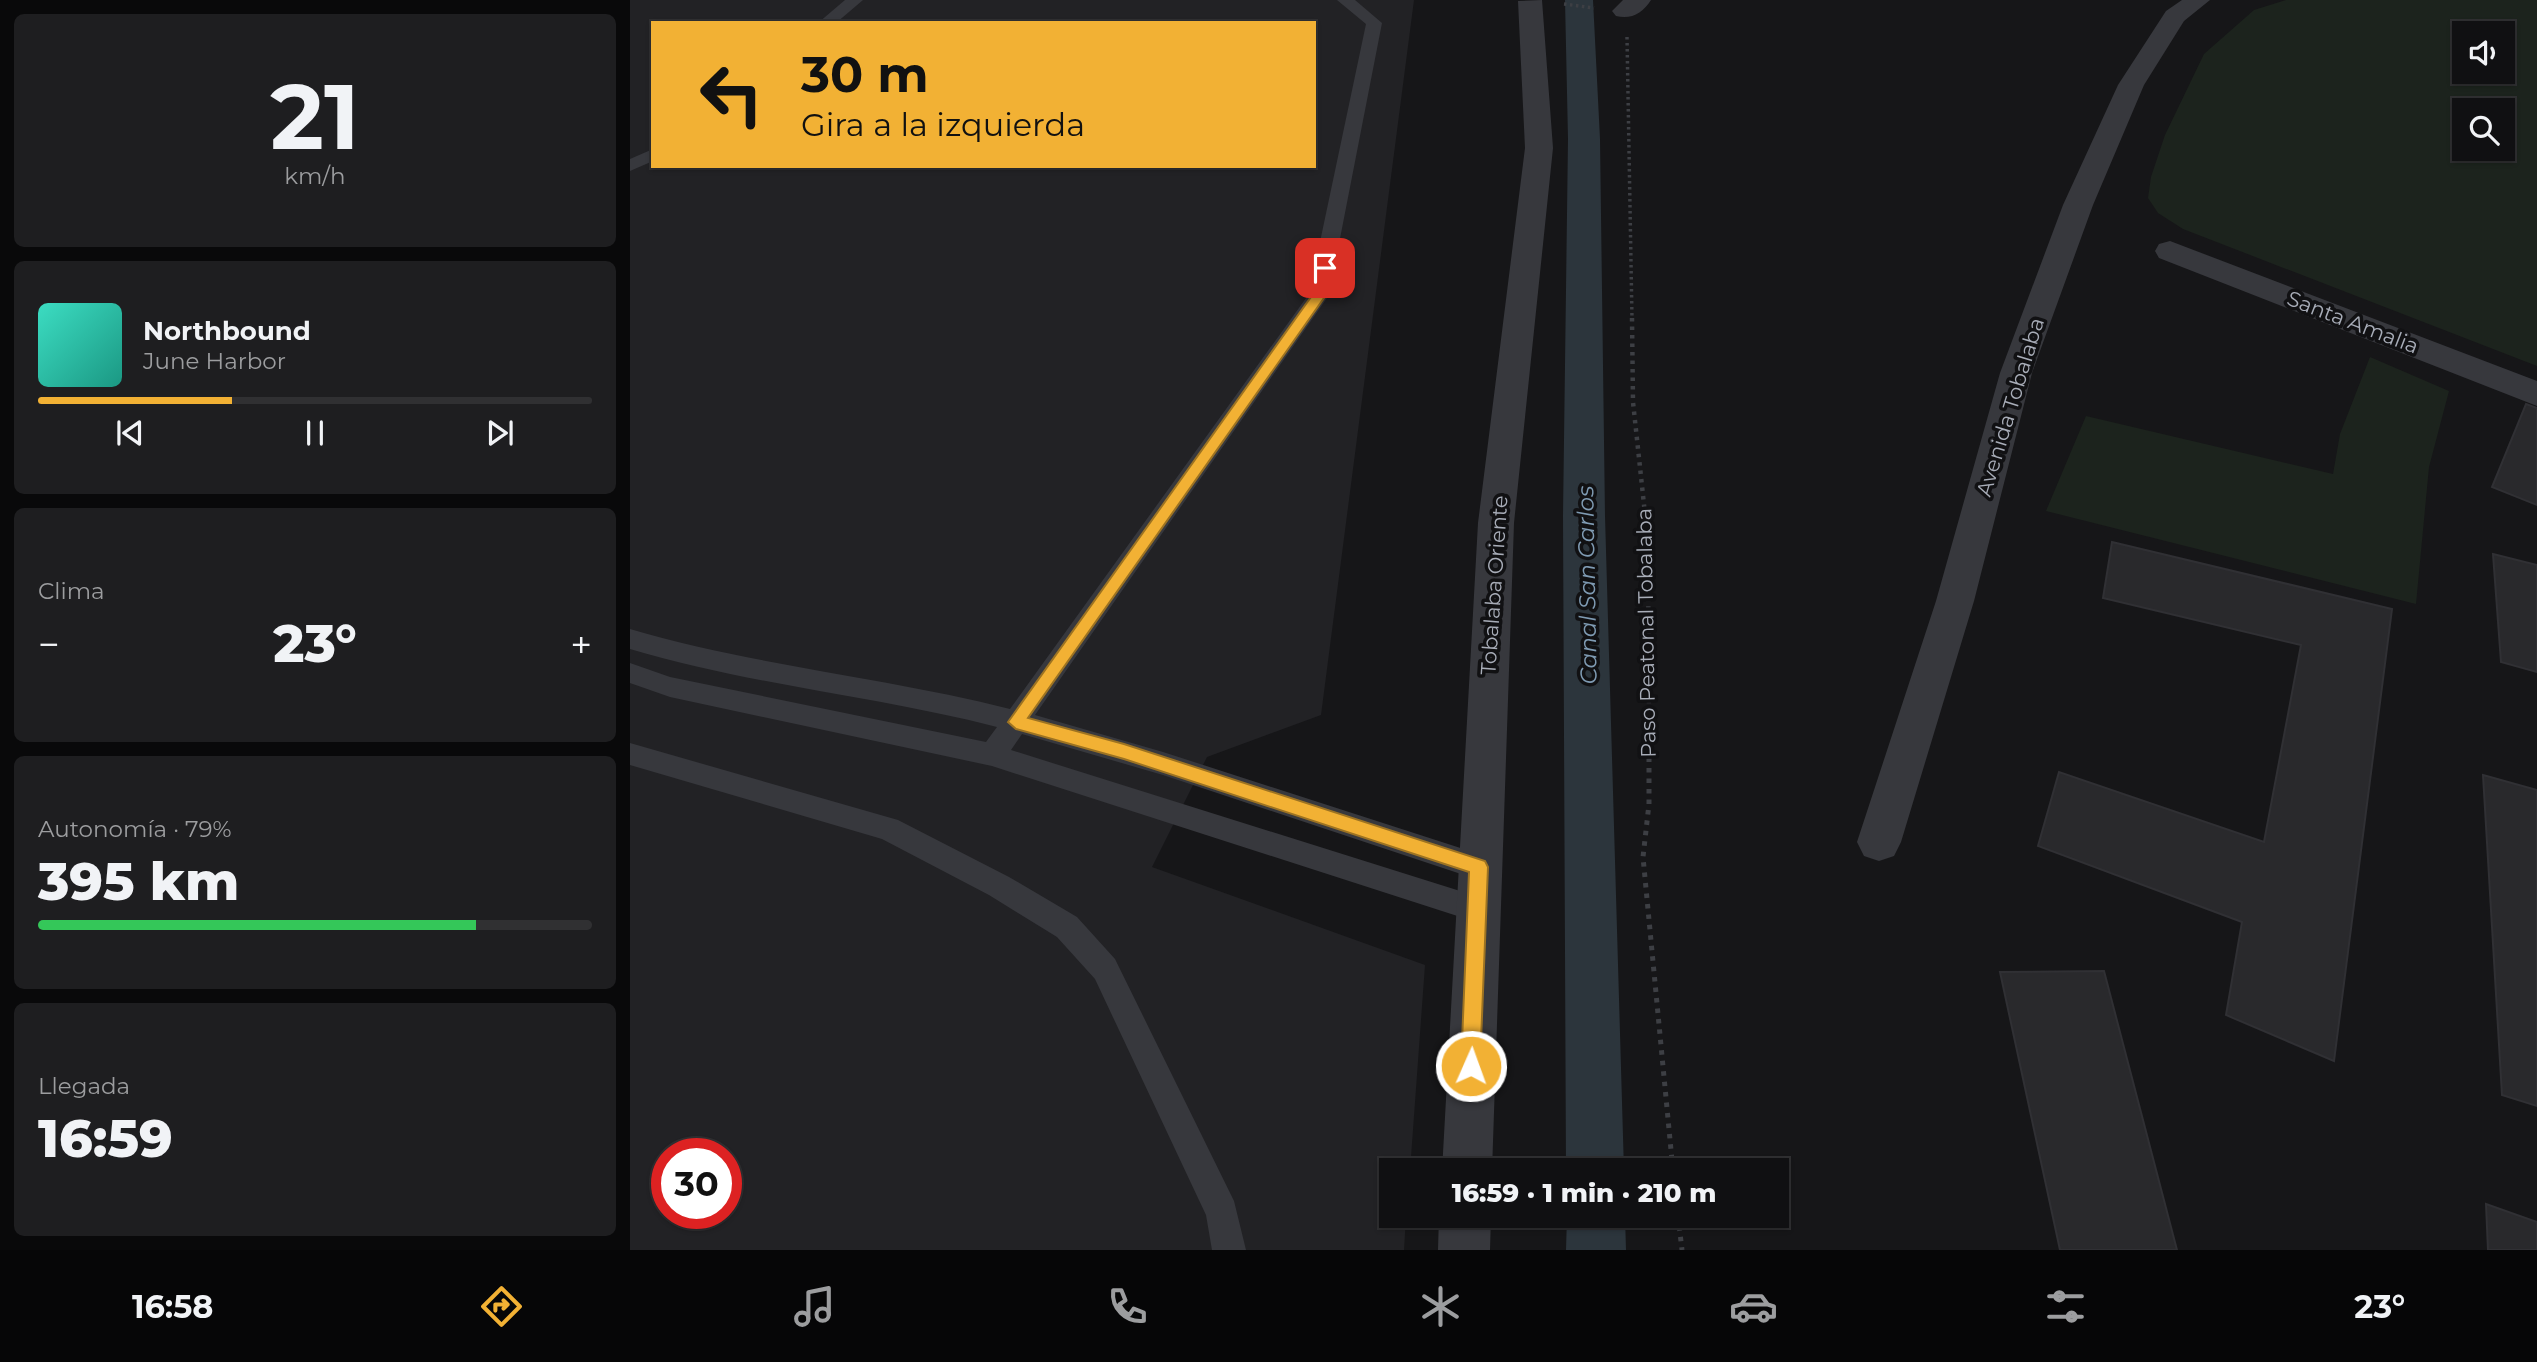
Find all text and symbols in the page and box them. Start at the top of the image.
map controls [2452,21,2515,161]
button: sound [2452,21,2515,84]
text: 30 m [801,45,929,104]
icon: left [686,49,777,140]
text: 21 [270,61,360,172]
button: search [2452,98,2515,161]
text: Gira a la izquierda [801,105,1085,144]
text: km/h [284,162,346,190]
pin [1295,238,1355,298]
icon: arrive [1306,249,1344,287]
street label: Santa Amalia [2284,285,2422,359]
text: Northbound [143,315,311,347]
street label: Avenida Tobalaba [1971,315,2049,499]
text: June Harbor [143,347,286,375]
icon: previous [111,414,149,452]
icon: pause [296,414,334,452]
icon: next [481,414,519,452]
water label: Canal San Carlos [1571,485,1603,685]
street label: Tobalaba Oriente [1475,494,1513,676]
street label: Paso Peatonal Tobalaba [1631,508,1661,758]
text: Clima [38,577,105,605]
text: 23° [273,612,357,675]
text: − [38,621,60,668]
text: + [570,621,592,668]
text: Autonomía · 79% [38,815,232,843]
text: 395 km [38,850,239,913]
position arrow [1434,1029,1508,1103]
text: Llegada [38,1072,130,1100]
text: 16:59 [38,1107,173,1170]
speed limit sign: 30 [651,1138,742,1229]
text: 16:59 · 1 min · 210 m [1452,1177,1716,1209]
icon: directions [477,1282,526,1331]
icon: music [790,1282,839,1331]
icon: phone [1103,1282,1152,1331]
icon: climate [1416,1282,1465,1331]
icon: car [1729,1282,1778,1331]
icon: filters [2041,1282,2090,1331]
text: 16:58 [132,1287,213,1326]
text: 23° [2354,1287,2405,1326]

